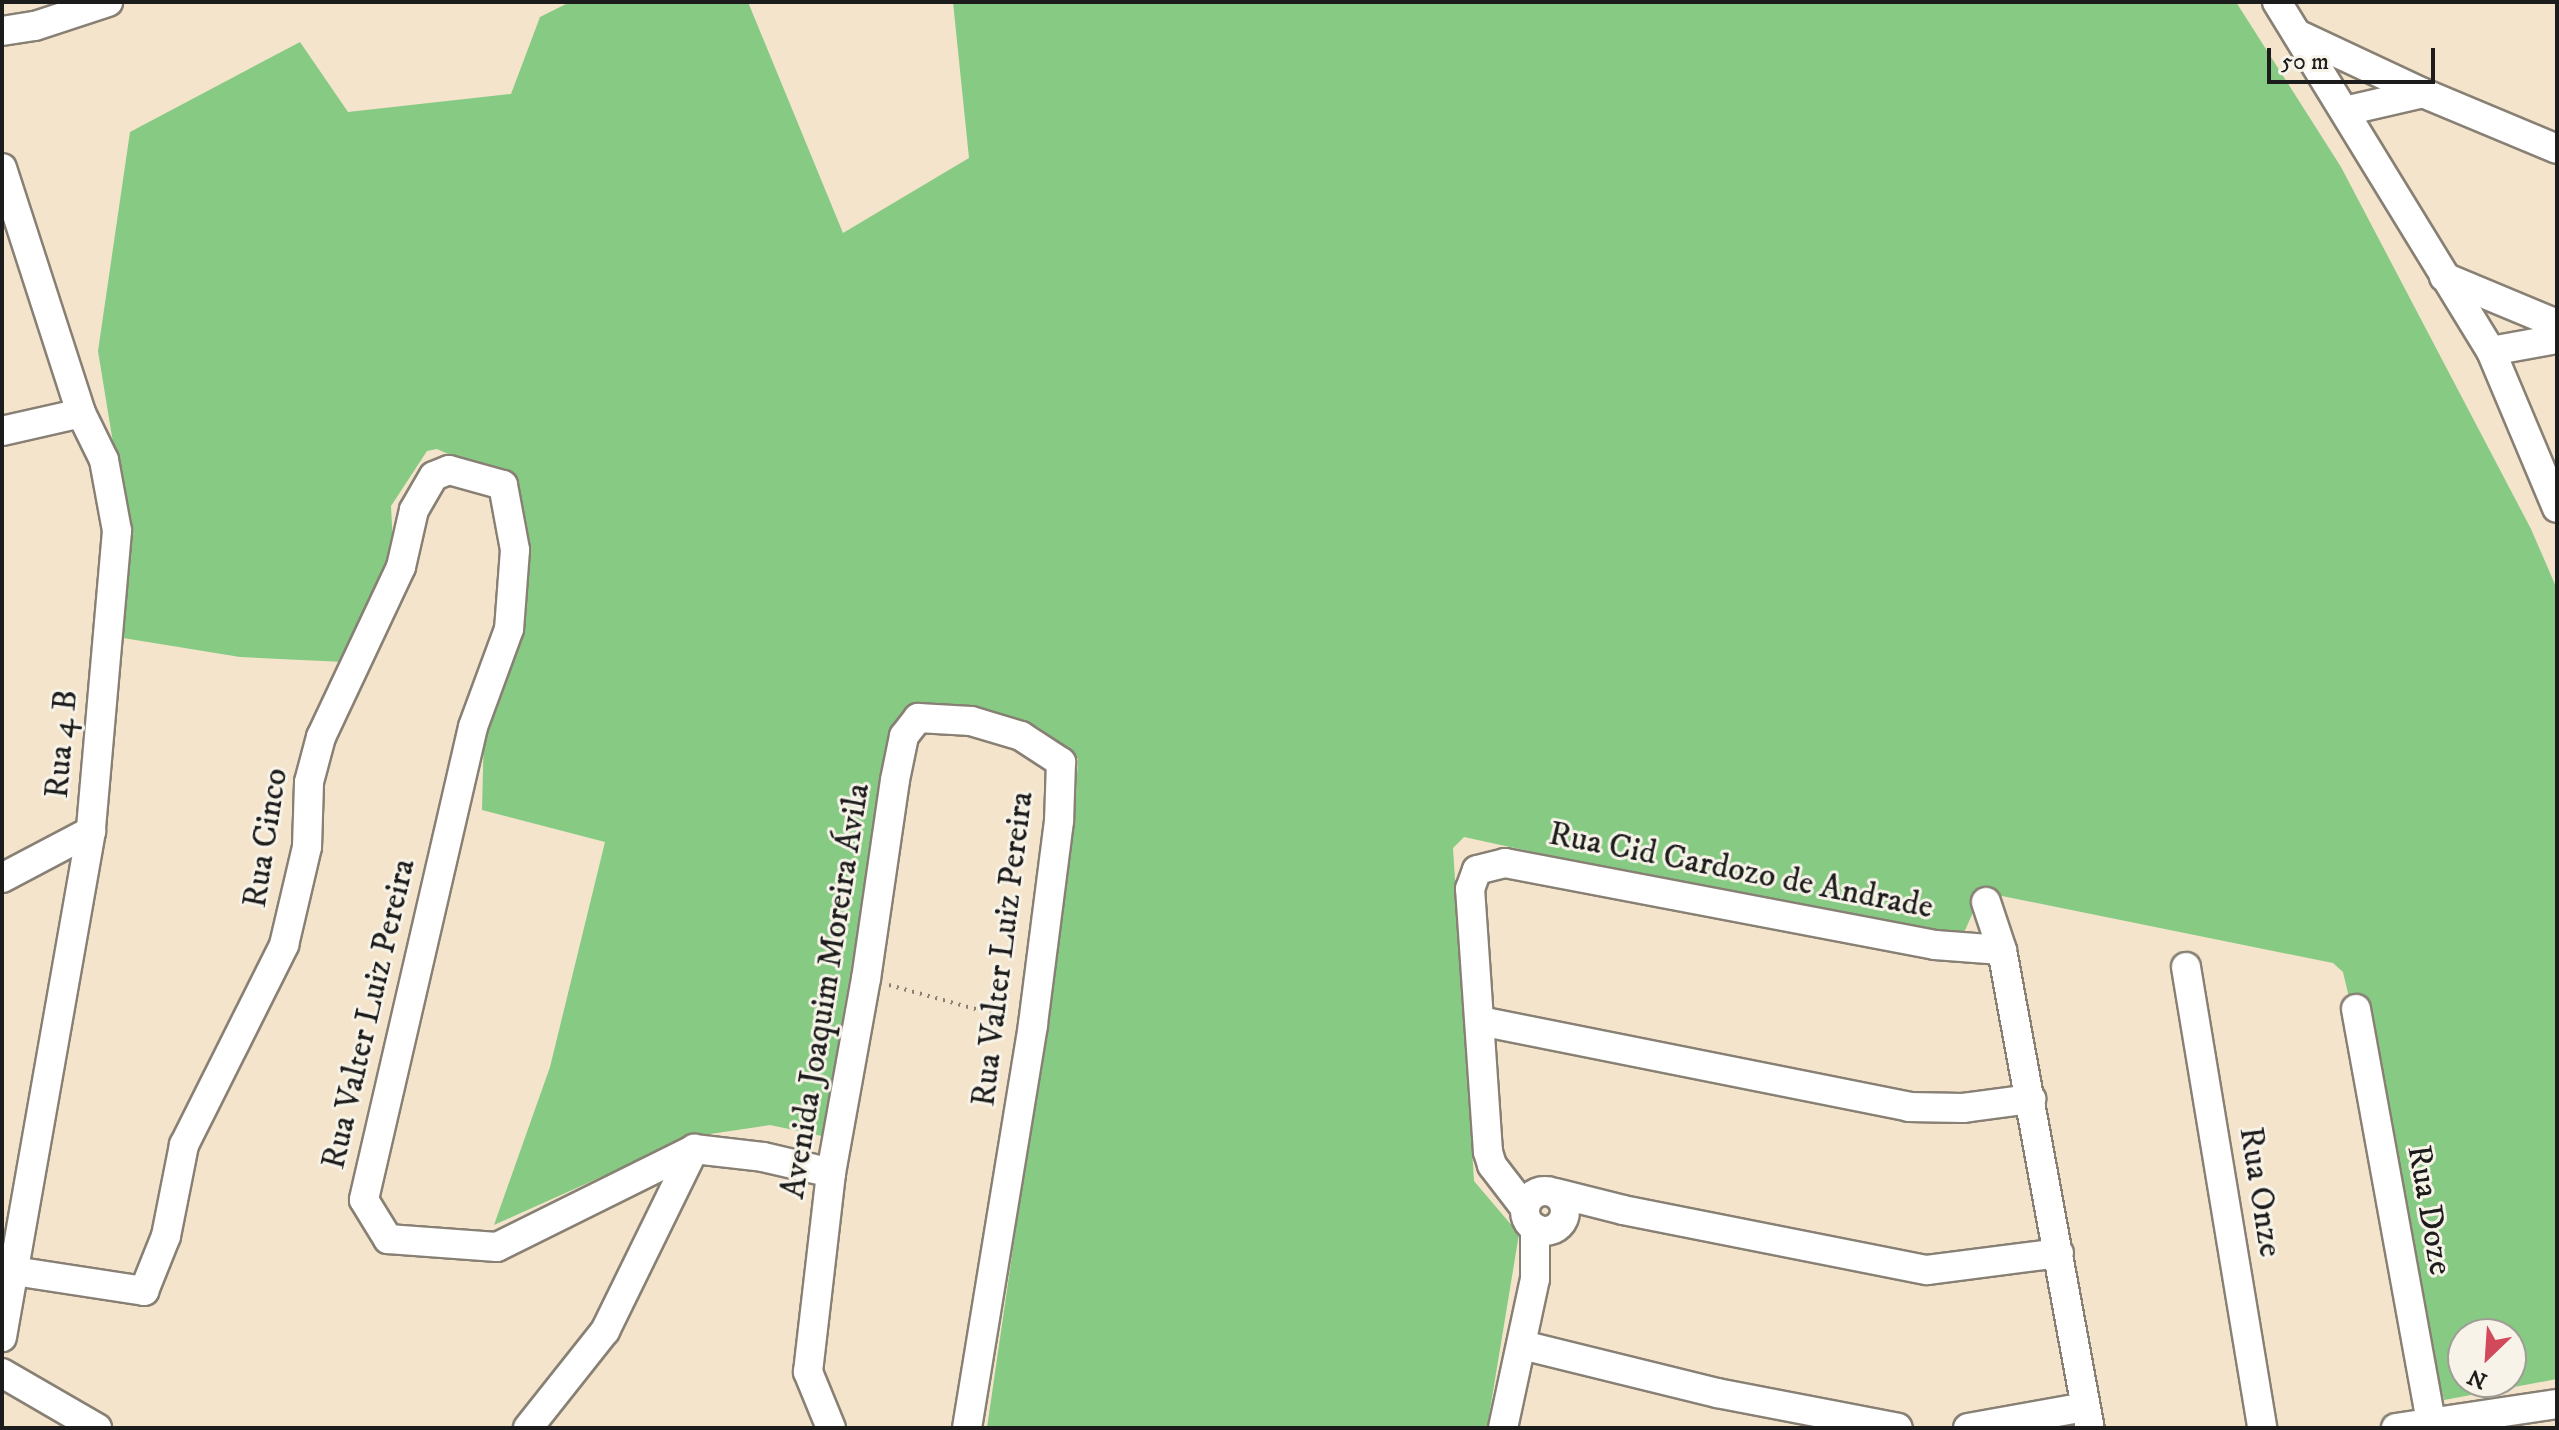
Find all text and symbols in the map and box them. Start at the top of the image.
scale bar [2271,32,2439,82]
text: 50 m [2281,47,2329,77]
street label: Rua 4 B [37,688,87,800]
street label: Rua Cinco [235,765,297,911]
street label: Avenida Joaquim Moreira Ávila [773,780,879,1202]
street label: Rua Valter Luiz Pereira [963,789,1043,1109]
street label: Rua Cid Cardozo de Andrade [1545,814,1937,928]
street label: Rua Valter Luiz Pereira [313,855,425,1173]
street label: Rua Onze [2230,1124,2290,1260]
street label: Rua Doze [2397,1142,2461,1278]
north arrow [2447,1318,2527,1398]
text: N [2464,1362,2491,1394]

